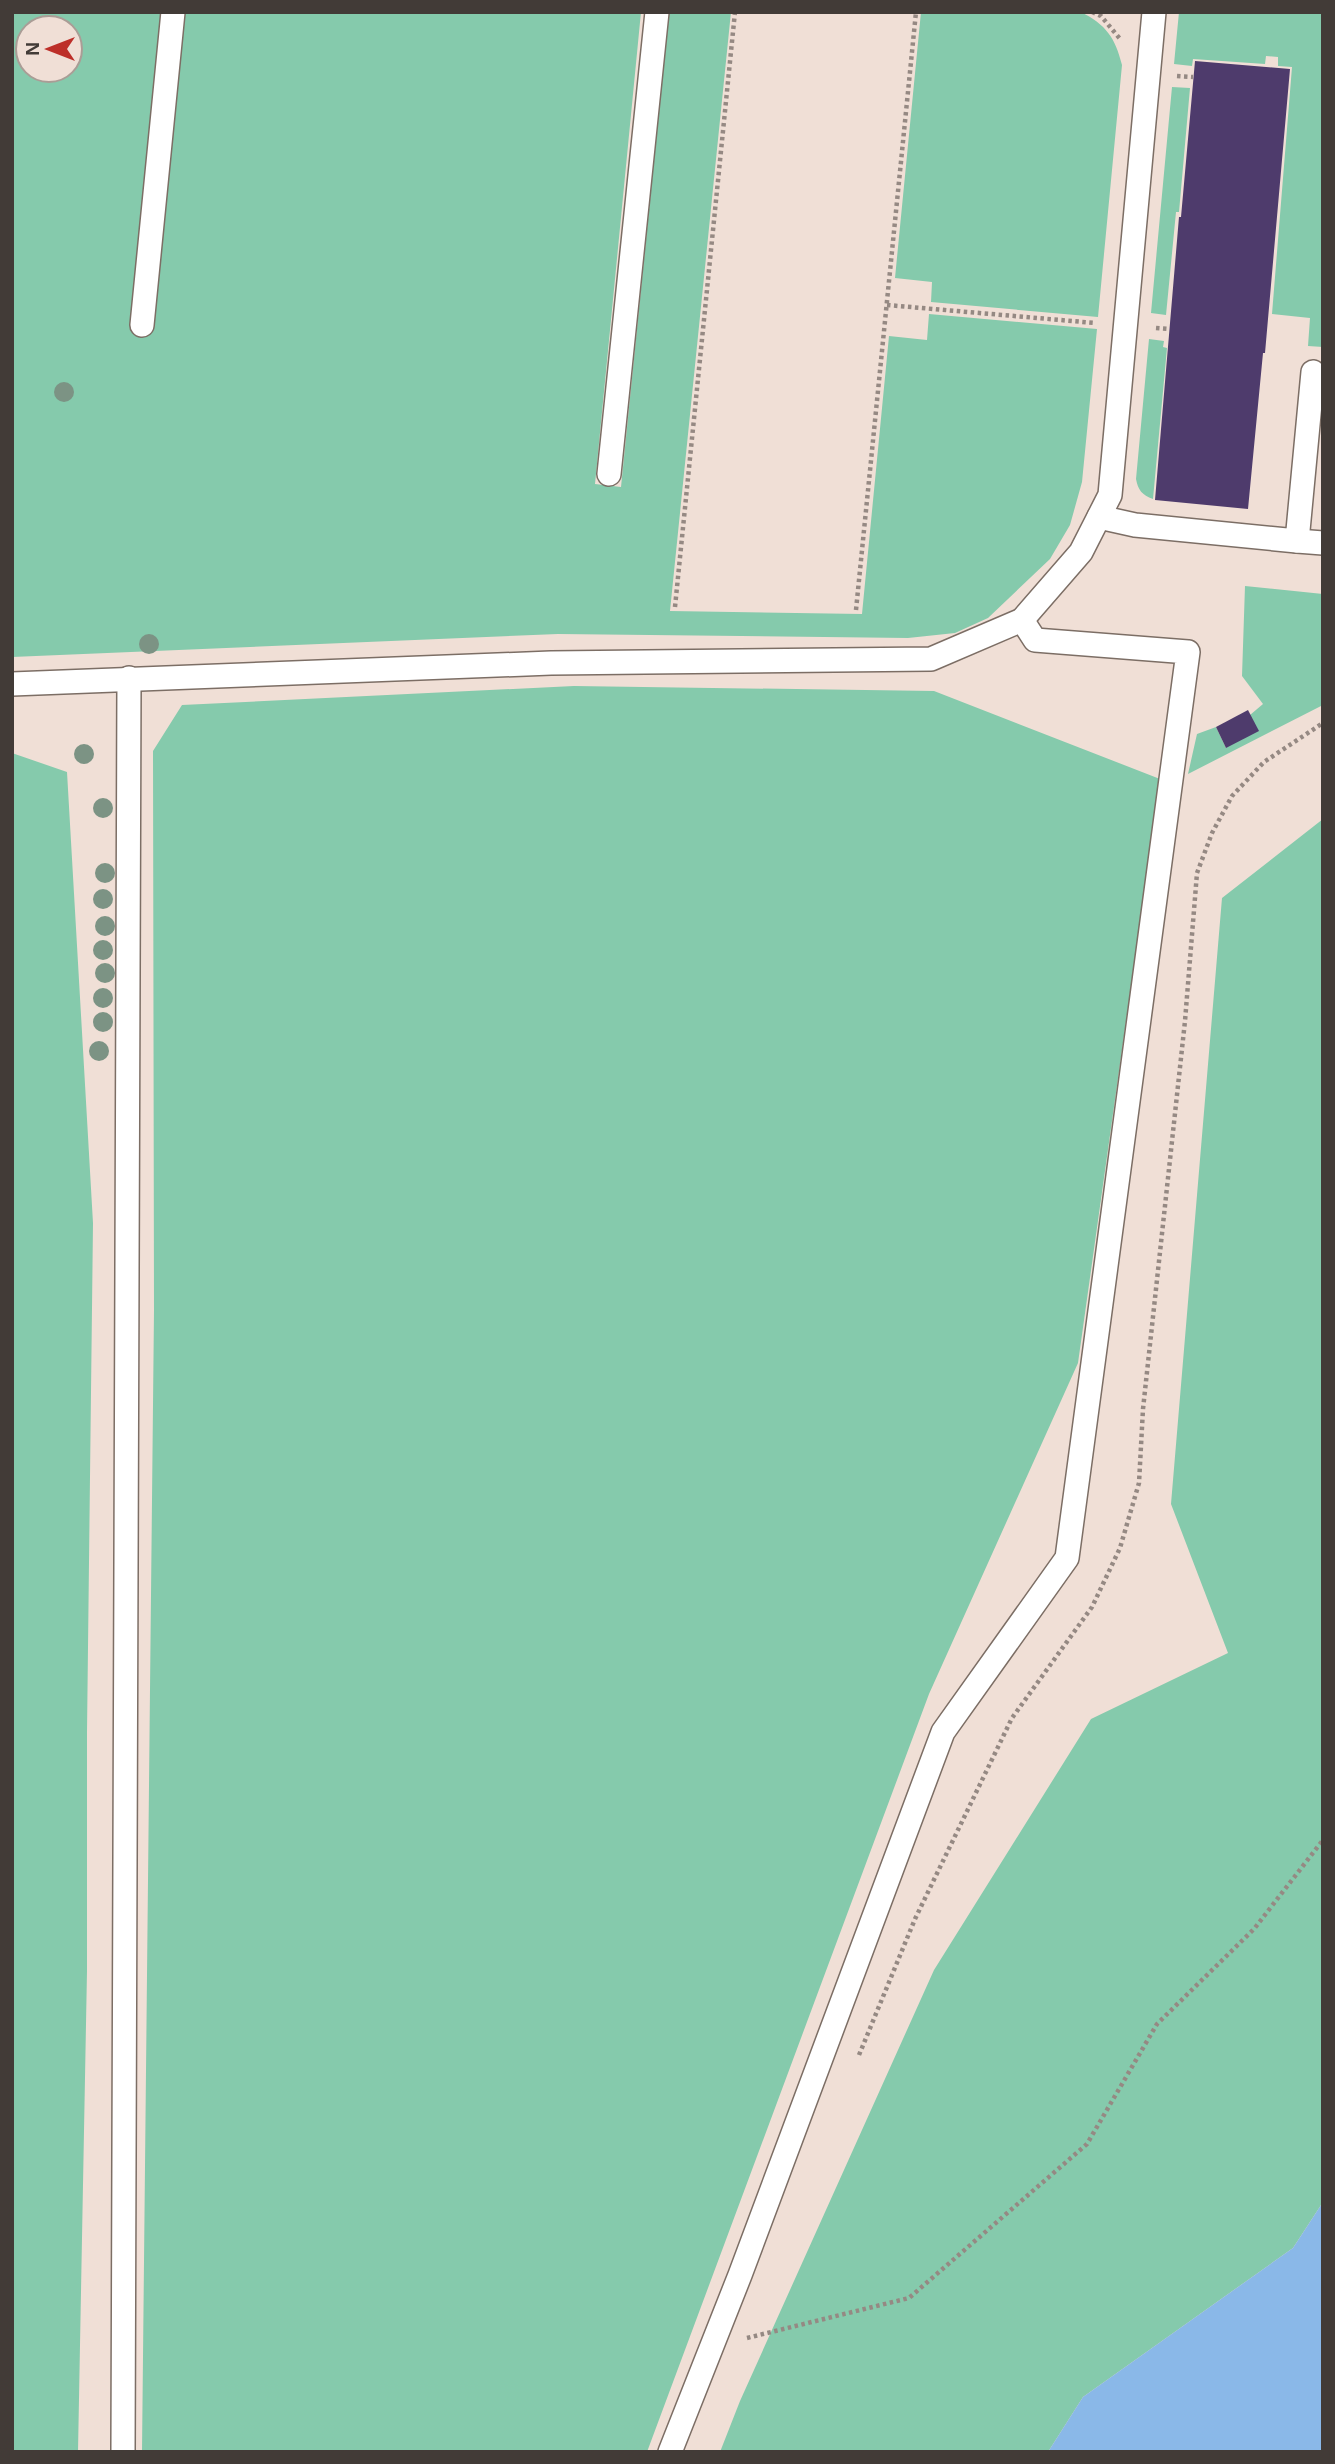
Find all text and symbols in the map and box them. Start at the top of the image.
north arrow [14,14,84,84]
text: N [22,42,43,56]

